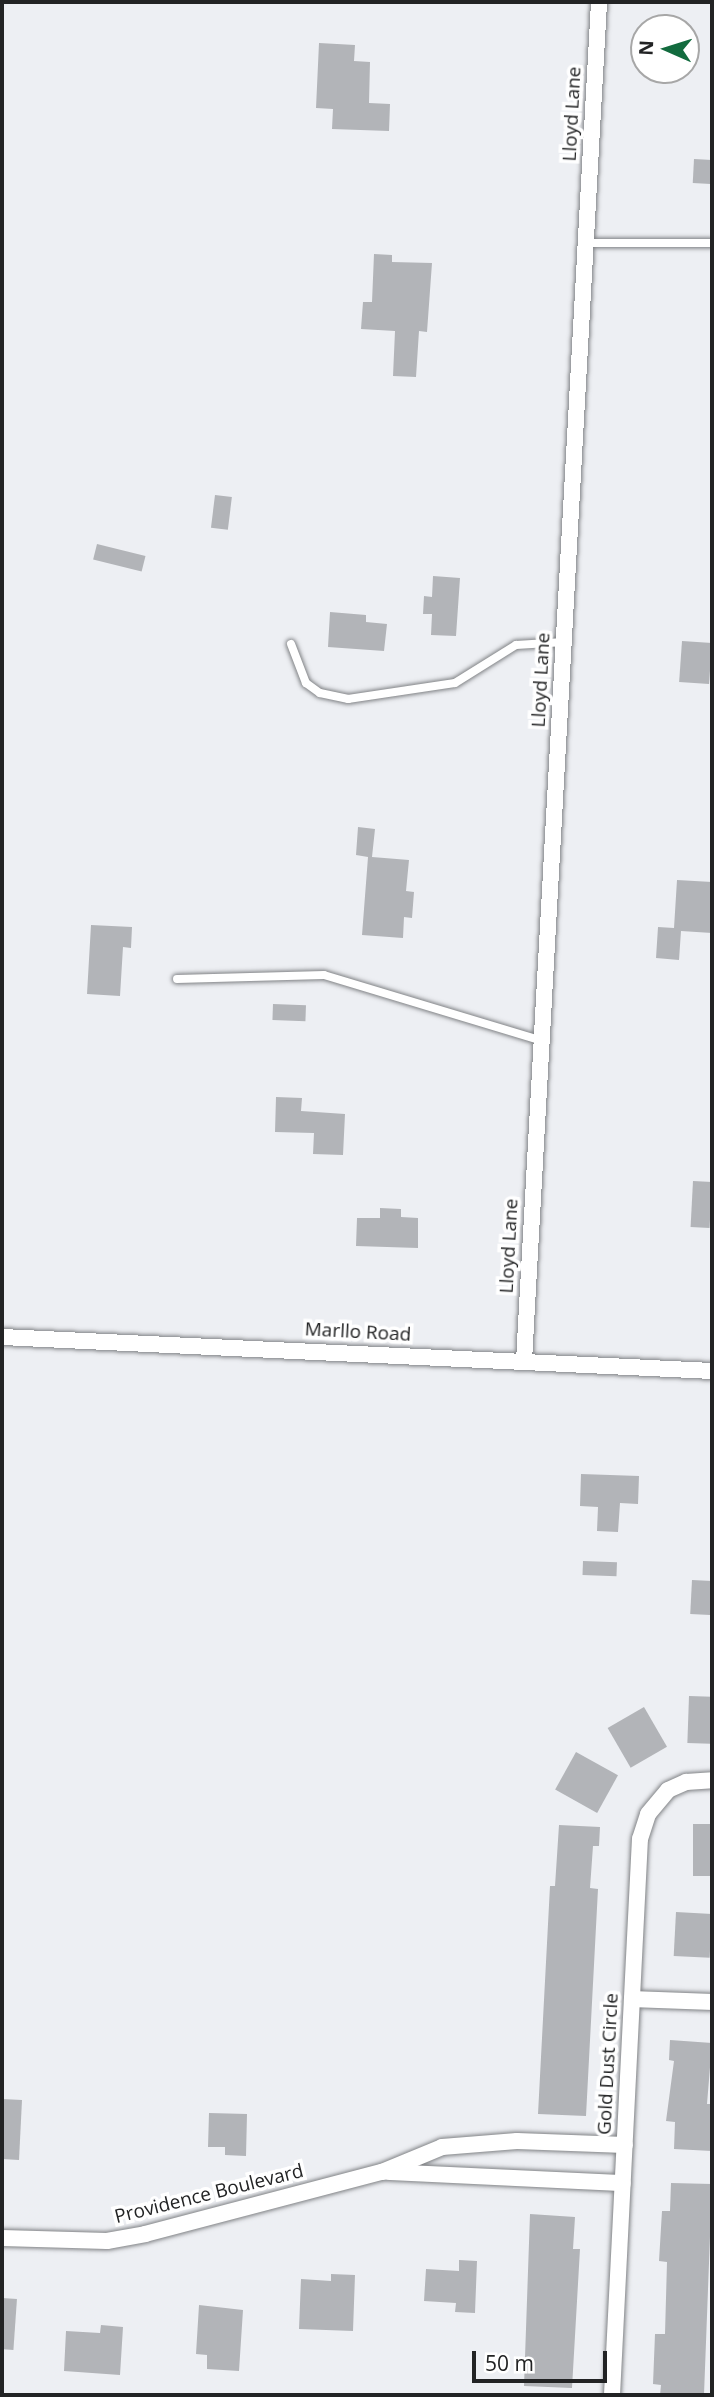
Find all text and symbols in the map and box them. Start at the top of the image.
north arrow [630,14,700,84]
text: N [633,40,659,56]
street label: Lloyd Lane [558,66,586,162]
street label: Lloyd Lane [527,632,555,728]
street label: Lloyd Lane [495,1198,523,1294]
street label: Marllo Road [304,1318,412,1346]
street label: Gold Dust Circle [593,1993,623,2135]
street label: Providence Boulevard [112,2159,306,2229]
scale bar [476,2338,611,2382]
text: 50 m [485,2349,534,2377]

